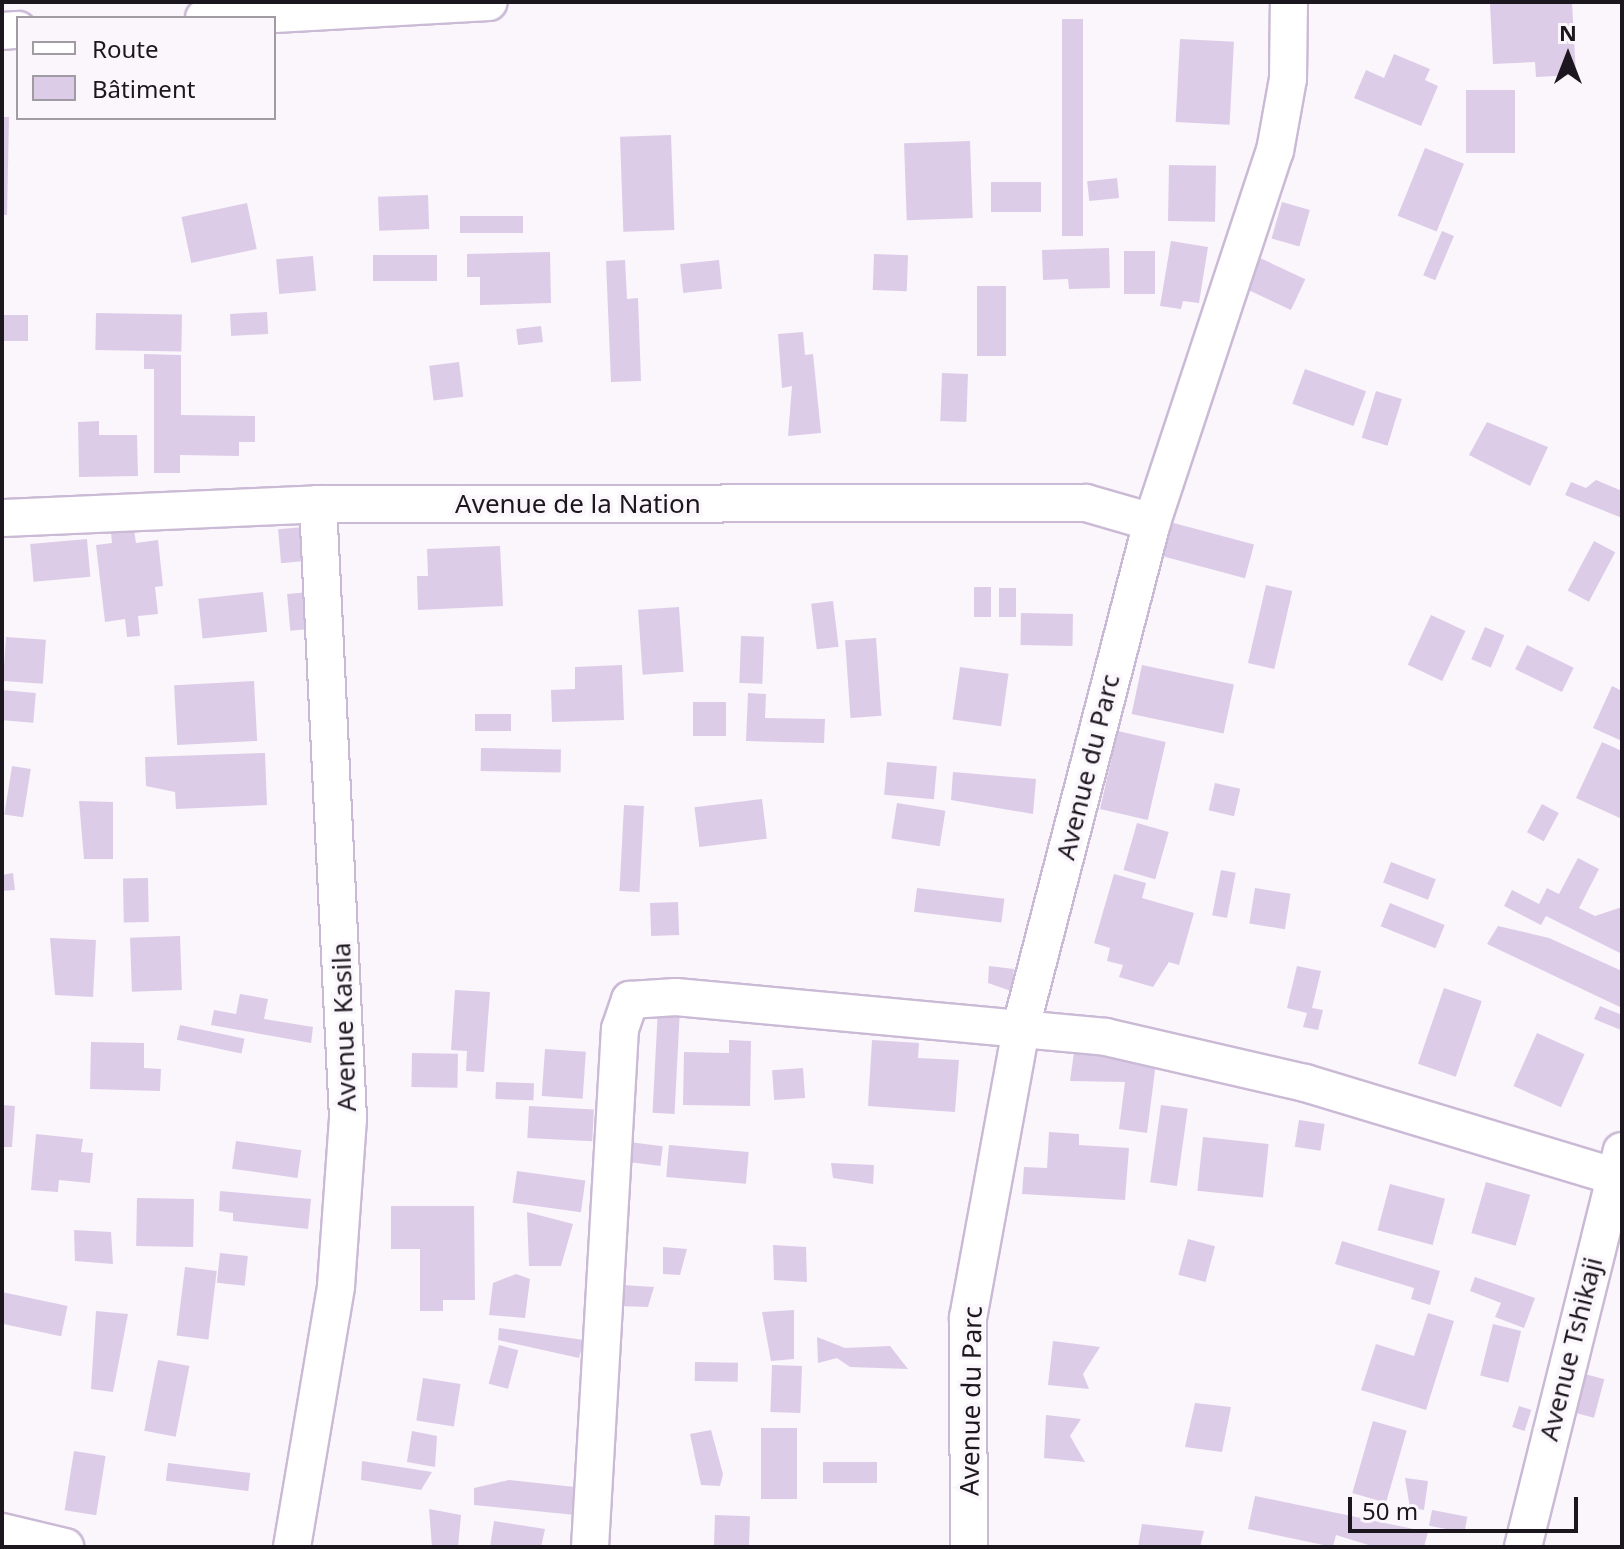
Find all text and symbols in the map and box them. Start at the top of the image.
legend [16,16,276,120]
north arrow [1528,16,1608,96]
text: N [1559,17,1577,47]
text: Route [92,32,158,65]
text: Bâtiment [92,72,195,105]
street label: Avenue de la Nation [455,488,701,520]
street label: Avenue du Parc [1050,671,1126,863]
street label: Avenue Kasila [325,942,363,1112]
street label: Avenue Tshikaji [1533,1254,1609,1444]
street label: Avenue du Parc [954,1306,988,1496]
scale bar [1352,1481,1582,1531]
text: 50 m [1362,1494,1418,1527]

